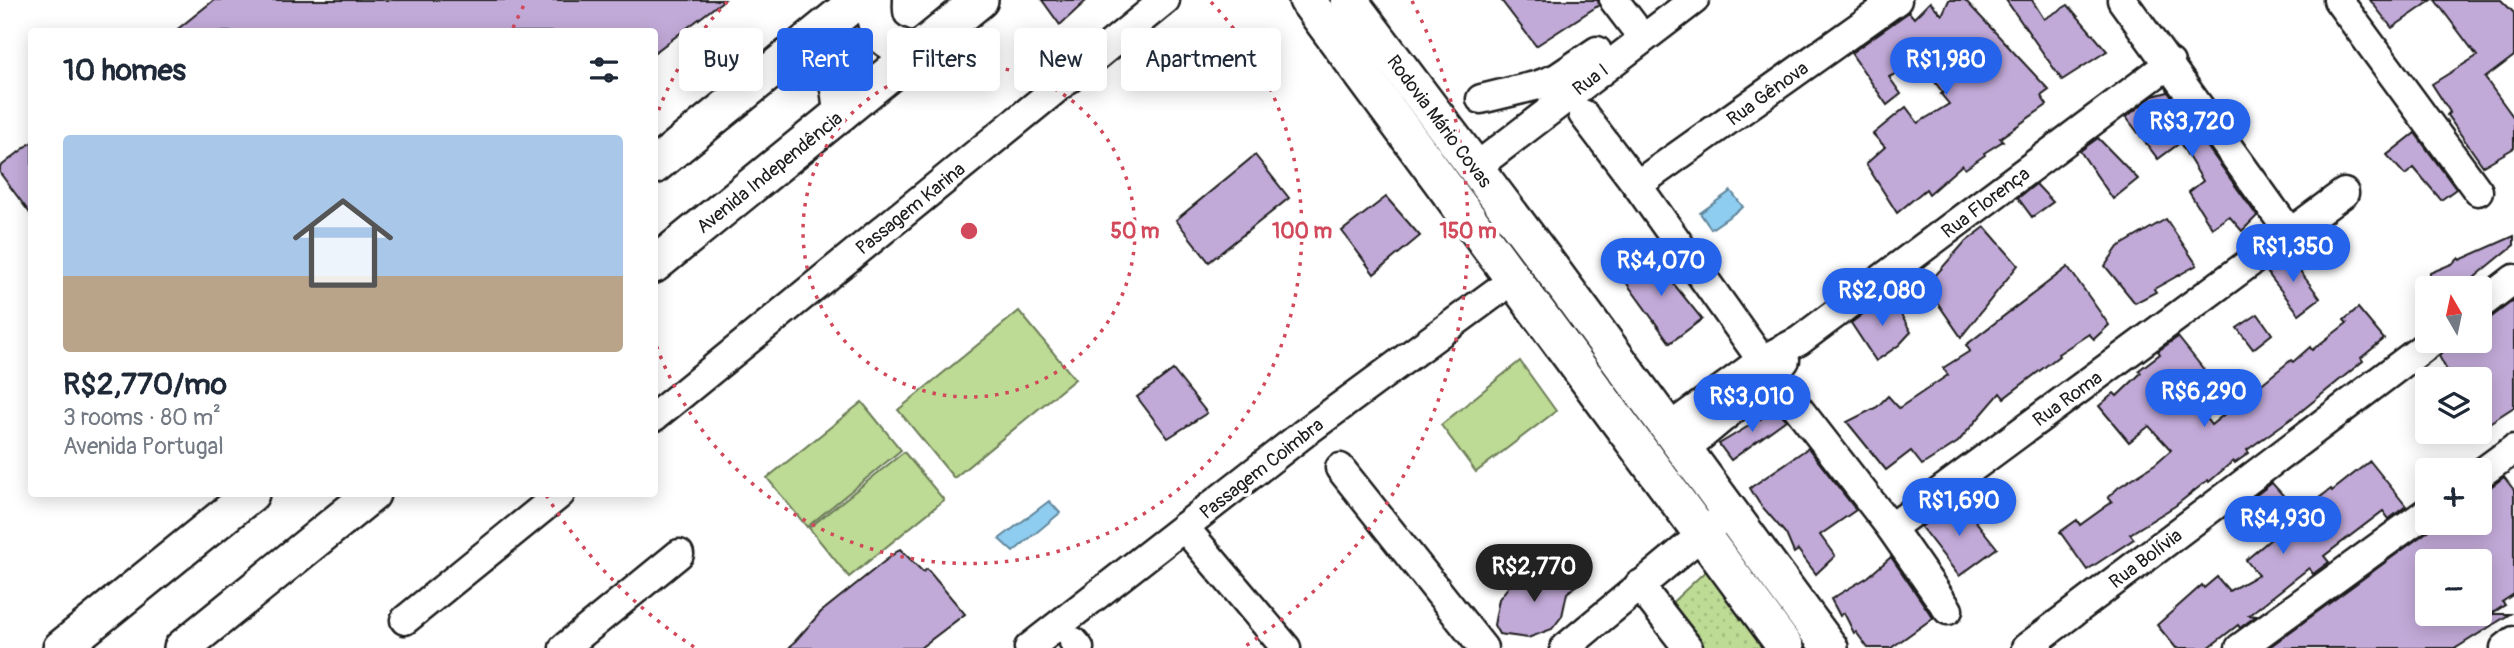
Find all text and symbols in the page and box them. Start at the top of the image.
chip: Buy [679,28,763,91]
chip: Rent [777,28,873,91]
chip: Filters [887,28,1000,91]
chip: New [1014,28,1107,91]
chip: Apartment [1121,28,1281,91]
pin: R$1,980 [1881,38,2011,97]
text: R$1,980 [1906,45,1986,74]
street label: Rodovia Mário Covas [1381,50,1497,193]
icon: filters [585,51,623,89]
text: 10 homes [63,52,186,89]
street label: Rua Gênova [1722,56,1813,131]
street label: Rua I [1568,59,1613,101]
pin: R$3,720 [2127,100,2257,159]
street label: Avenida Independência [692,106,848,239]
text: R$3,720 [2149,107,2235,136]
street label: Passagem Karina [851,157,970,260]
street label: Rua Florença [1937,162,2035,244]
icon: home [280,180,406,306]
text: 50 m [1111,218,1160,245]
text: 100 m [1272,218,1332,245]
text: 150 m [1439,218,1497,245]
centre of rings [957,219,981,243]
pin: R$1,350 [2228,224,2358,284]
text: R$1,350 [2252,232,2334,261]
pin: R$4,070 [1596,238,1726,298]
text: R$4,070 [1617,246,1705,275]
pin: R$2,080 [1817,268,1947,328]
text: R$2,080 [1838,276,1926,305]
north arrow [2415,276,2492,354]
map controls [2415,276,2492,626]
text: R$2,770/mo [63,366,227,403]
street label: Rua Roma [2028,366,2107,432]
button: layers [2415,367,2492,444]
pin: R$6,290 [2139,370,2269,429]
pin: R$3,010 [1687,374,1817,434]
text: R$6,290 [2161,377,2247,406]
text: R$3,010 [1710,382,1794,411]
text: 3 rooms · 80 m² [63,403,221,432]
street label: Passagem Coimbra [1195,413,1329,525]
text: Avenida Portugal [63,432,224,461]
button: + [2415,458,2492,535]
pin: R$1,690 [1894,478,2024,538]
text: R$1,690 [1918,486,2000,515]
pin: R$4,930 [2218,496,2348,556]
text: R$4,930 [2240,504,2326,533]
street label: Rua Bolívia [2104,524,2187,594]
pin: R$2,770 [1469,544,1599,604]
button: − [2415,549,2492,626]
text: R$2,770 [1492,552,1576,581]

